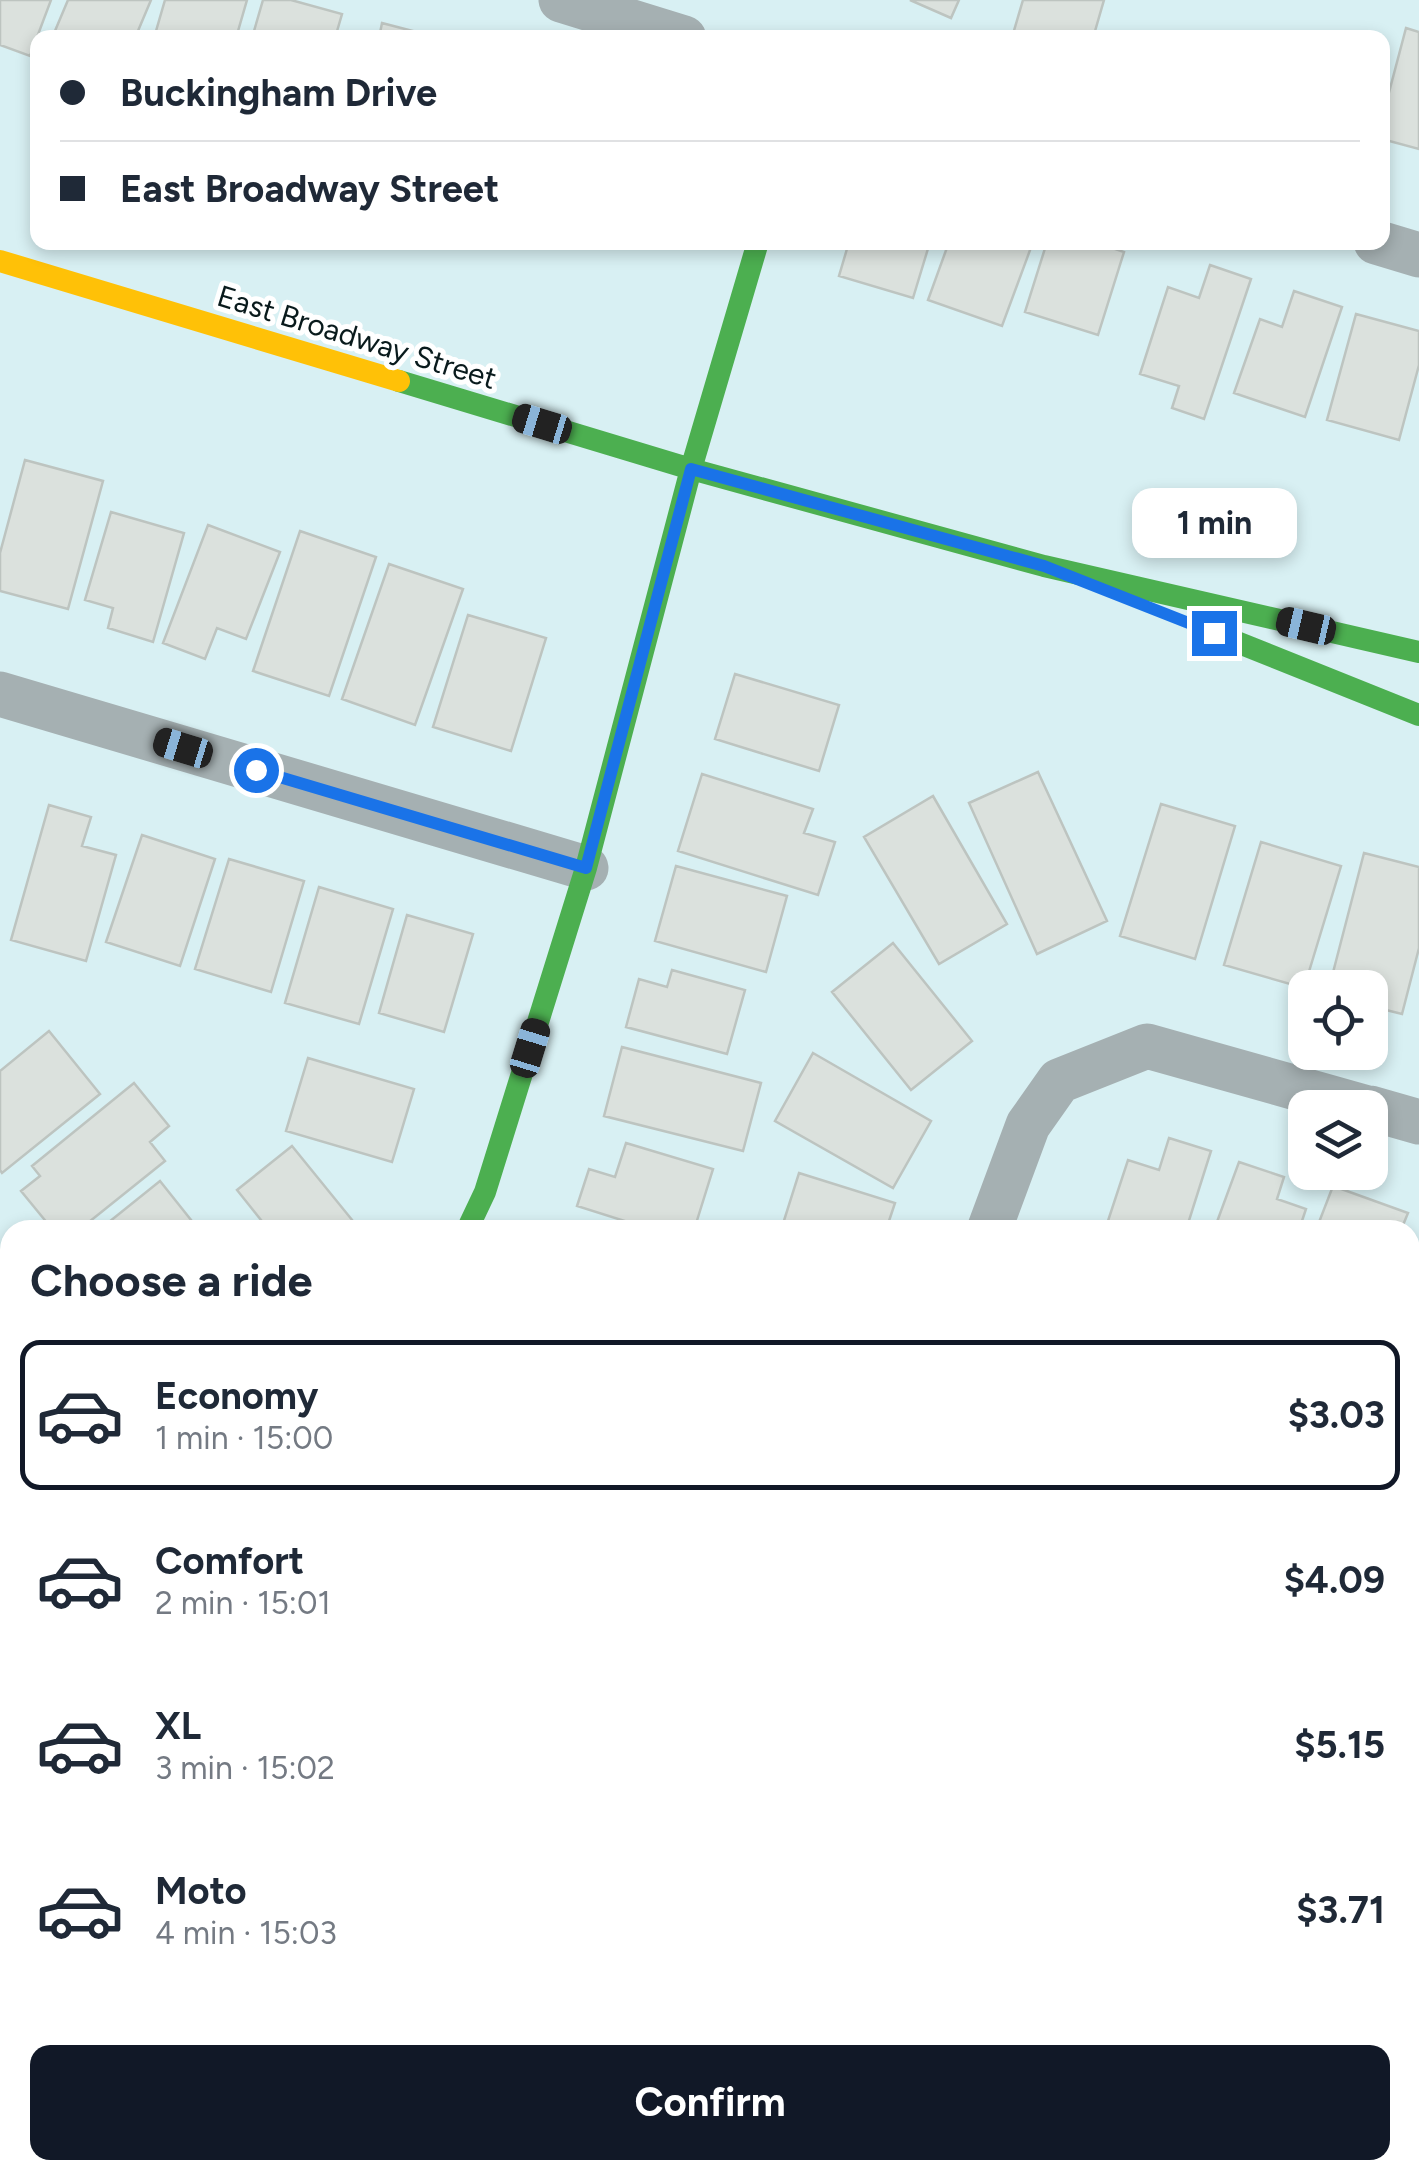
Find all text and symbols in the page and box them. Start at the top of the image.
text: Buckingham Drive [120,70,437,116]
text: East Broadway Street [120,166,499,212]
street label: East Broadway Street [213,277,501,397]
car [509,401,575,447]
callout: 1 min [1132,488,1296,558]
text: 1 min [1177,504,1252,542]
car [1273,605,1339,647]
route end [1192,611,1237,656]
car [150,725,216,771]
route start [234,748,279,793]
map controls [1288,970,1388,1190]
button: locate [1288,970,1388,1070]
car [507,1015,553,1081]
button: layers [1288,1090,1388,1190]
text: Choose a ride [30,1253,312,1307]
icon: car [35,1370,125,1460]
text: Economy [155,1373,318,1419]
text: $3.03 [1288,1392,1385,1438]
text: 1 min · 15:00 [155,1419,333,1457]
icon: car [35,1535,125,1625]
text: Comfort [155,1538,304,1584]
text: $4.09 [1284,1557,1385,1603]
text: 2 min · 15:01 [155,1584,331,1622]
icon: car [35,1700,125,1790]
text: XL [155,1703,201,1749]
text: $5.15 [1294,1722,1385,1768]
text: 3 min · 15:02 [155,1749,335,1787]
icon: car [35,1865,125,1955]
text: Moto [155,1868,247,1914]
text: $3.71 [1296,1887,1385,1933]
text: 4 min · 15:03 [155,1914,337,1952]
button: Confirm [30,2045,1390,2160]

